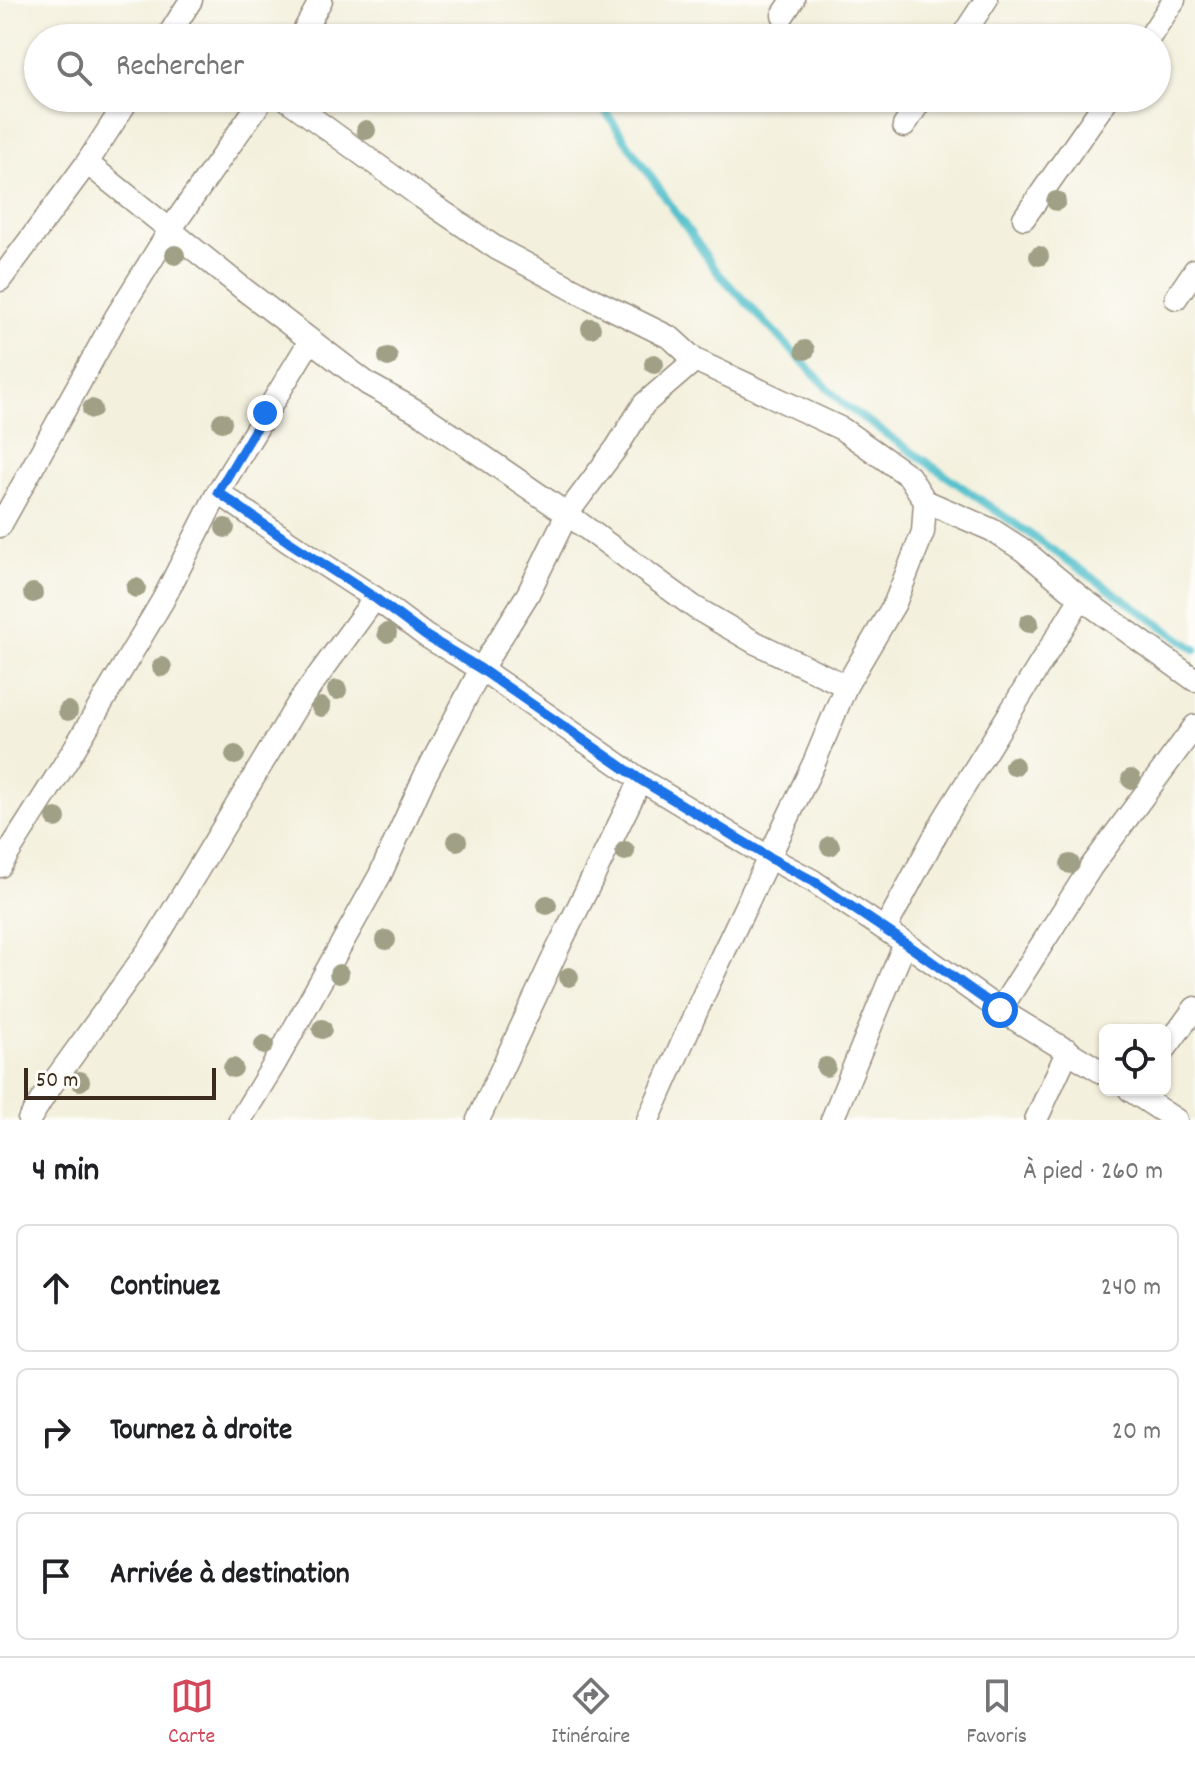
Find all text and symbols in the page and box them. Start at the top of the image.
search box [24,24,1171,112]
icon: search [52,46,96,90]
text: Rechercher [116,47,244,90]
route end [247,395,283,431]
route start [982,992,1018,1028]
map controls [1099,1024,1171,1096]
button: locate [1099,1024,1171,1096]
scale bar [24,1064,216,1100]
text: 50 m [36,1066,78,1097]
text: 4 min [32,1148,99,1197]
text: À pied · 260 m [1023,1154,1163,1191]
icon: ahead [34,1266,78,1310]
text: Continuez [110,1267,220,1310]
text: 240 m [1101,1270,1161,1307]
icon: right [34,1410,78,1454]
text: Tournez à droite [110,1411,292,1454]
text: 20 m [1112,1414,1161,1451]
icon: arrive [34,1554,78,1598]
text: Arrivée à destination [110,1555,350,1598]
tab: Carte [168,1674,215,1753]
tab: Itinéraire [551,1674,630,1753]
tab: Favoris [966,1674,1027,1753]

